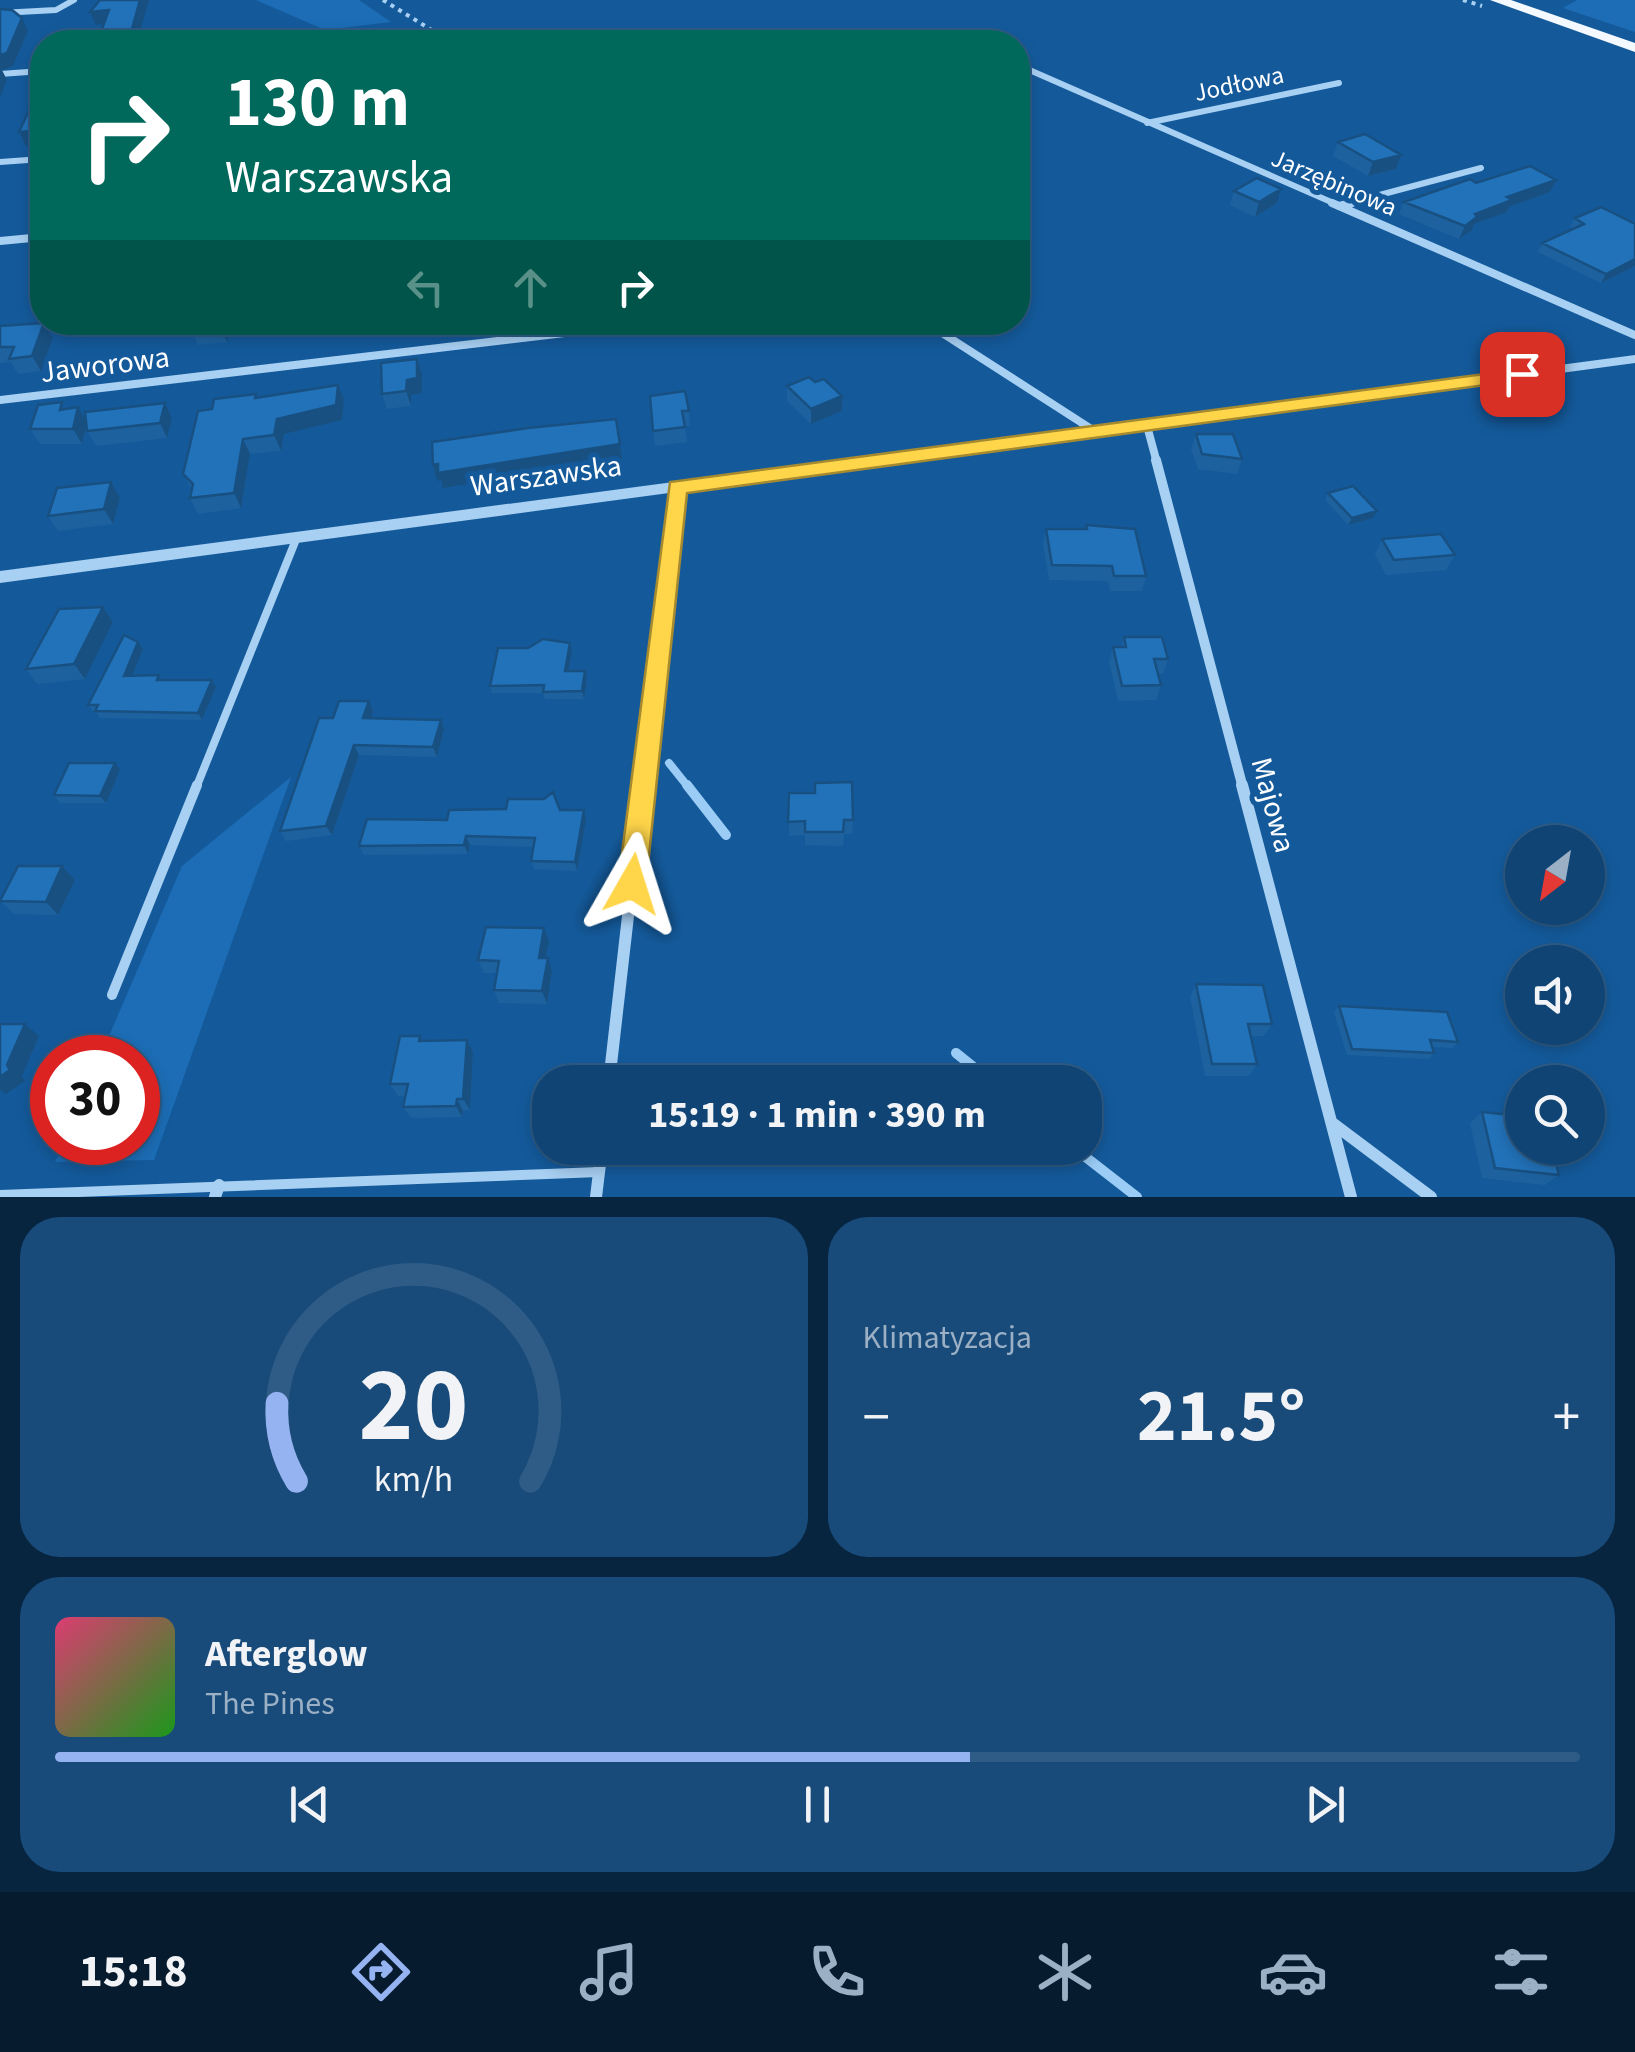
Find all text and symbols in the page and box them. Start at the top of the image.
text: 130 m [225,53,410,153]
street label: Jodłowa [1191,57,1287,111]
icon: right [60,70,190,200]
street label: Jarzębinowa [1266,140,1402,226]
text: Warszawska [225,146,453,210]
icon: left [398,260,453,315]
icon: ahead [503,260,558,315]
icon: right [608,260,663,315]
pin [1480,332,1565,417]
street label: Jaworowa [38,336,172,394]
icon: arrive [1495,347,1550,402]
street label: Warszawska [468,444,624,508]
street label: Majowa [1240,753,1306,857]
north arrow [1505,825,1605,925]
map controls [1505,825,1605,1165]
position arrow [580,832,684,936]
button: sound [1505,945,1605,1045]
speed limit sign: 30 [30,1035,160,1165]
button: search [1505,1065,1605,1165]
text: 15:19 · 1 min · 390 m [648,1088,986,1142]
text: Klimatyzacja [863,1315,1032,1361]
text: 20 [359,1333,469,1481]
text: 21.5° [1137,1363,1306,1470]
text: − [863,1379,890,1457]
text: + [1553,1379,1580,1457]
text: km/h [374,1454,453,1505]
text: Afterglow [205,1627,368,1681]
text: The Pines [205,1681,335,1727]
icon: previous [282,1777,337,1832]
icon: pause [790,1777,845,1832]
icon: next [1298,1777,1353,1832]
icon: directions [346,1937,416,2007]
icon: music [574,1937,644,2007]
icon: phone [802,1937,872,2007]
icon: climate [1030,1937,1100,2007]
icon: car [1258,1937,1328,2007]
icon: filters [1486,1937,1556,2007]
text: 15:18 [79,1940,188,2004]

